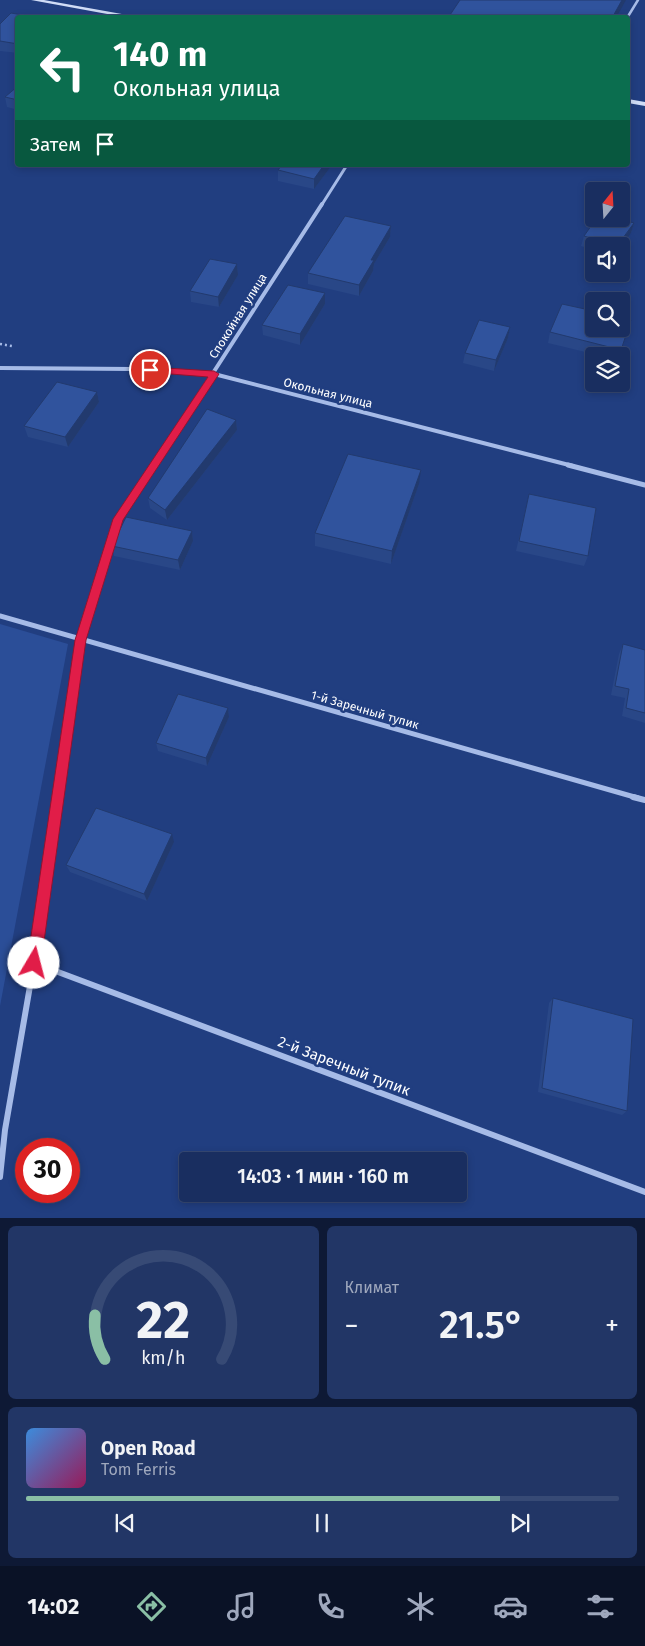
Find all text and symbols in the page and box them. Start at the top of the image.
text: 140 m [113,33,207,75]
icon: left [30,35,95,100]
text: Окольная улица [113,75,280,102]
icon: arrive [91,130,119,158]
text: Затем [30,133,81,156]
north arrow [585,182,630,228]
map controls [585,182,630,392]
button: sound [585,237,630,282]
street label: Спокойная улица [206,271,270,361]
button: search [585,292,630,337]
button: layers [585,347,630,392]
pin [129,349,171,391]
icon: arrive [136,356,164,384]
street label: Окольная улица [282,375,374,411]
street label: 1-й Заречный тупик [309,688,421,732]
position arrow [7,936,59,988]
street label: 2-й Заречный тупик [275,1032,413,1100]
speed limit sign: 30 [15,1138,80,1203]
text: 14:03 · 1 мин · 160 m [237,1165,409,1188]
text: Климат [345,1278,399,1297]
text: 22 [136,1289,190,1352]
text: 21.5° [439,1302,524,1348]
text: − [345,1309,359,1342]
text: + [605,1309,619,1342]
text: km/h [141,1347,185,1369]
text: Open Road [101,1437,196,1460]
text: Tom Ferris [101,1460,176,1479]
icon: previous [111,1509,139,1537]
icon: pause [308,1509,336,1537]
icon: next [506,1509,534,1537]
icon: directions [134,1589,169,1624]
icon: music [224,1589,259,1624]
icon: phone [313,1589,348,1624]
icon: climate [403,1589,438,1624]
icon: car [493,1589,528,1624]
icon: filters [583,1589,618,1624]
text: 14:02 [27,1593,79,1620]

